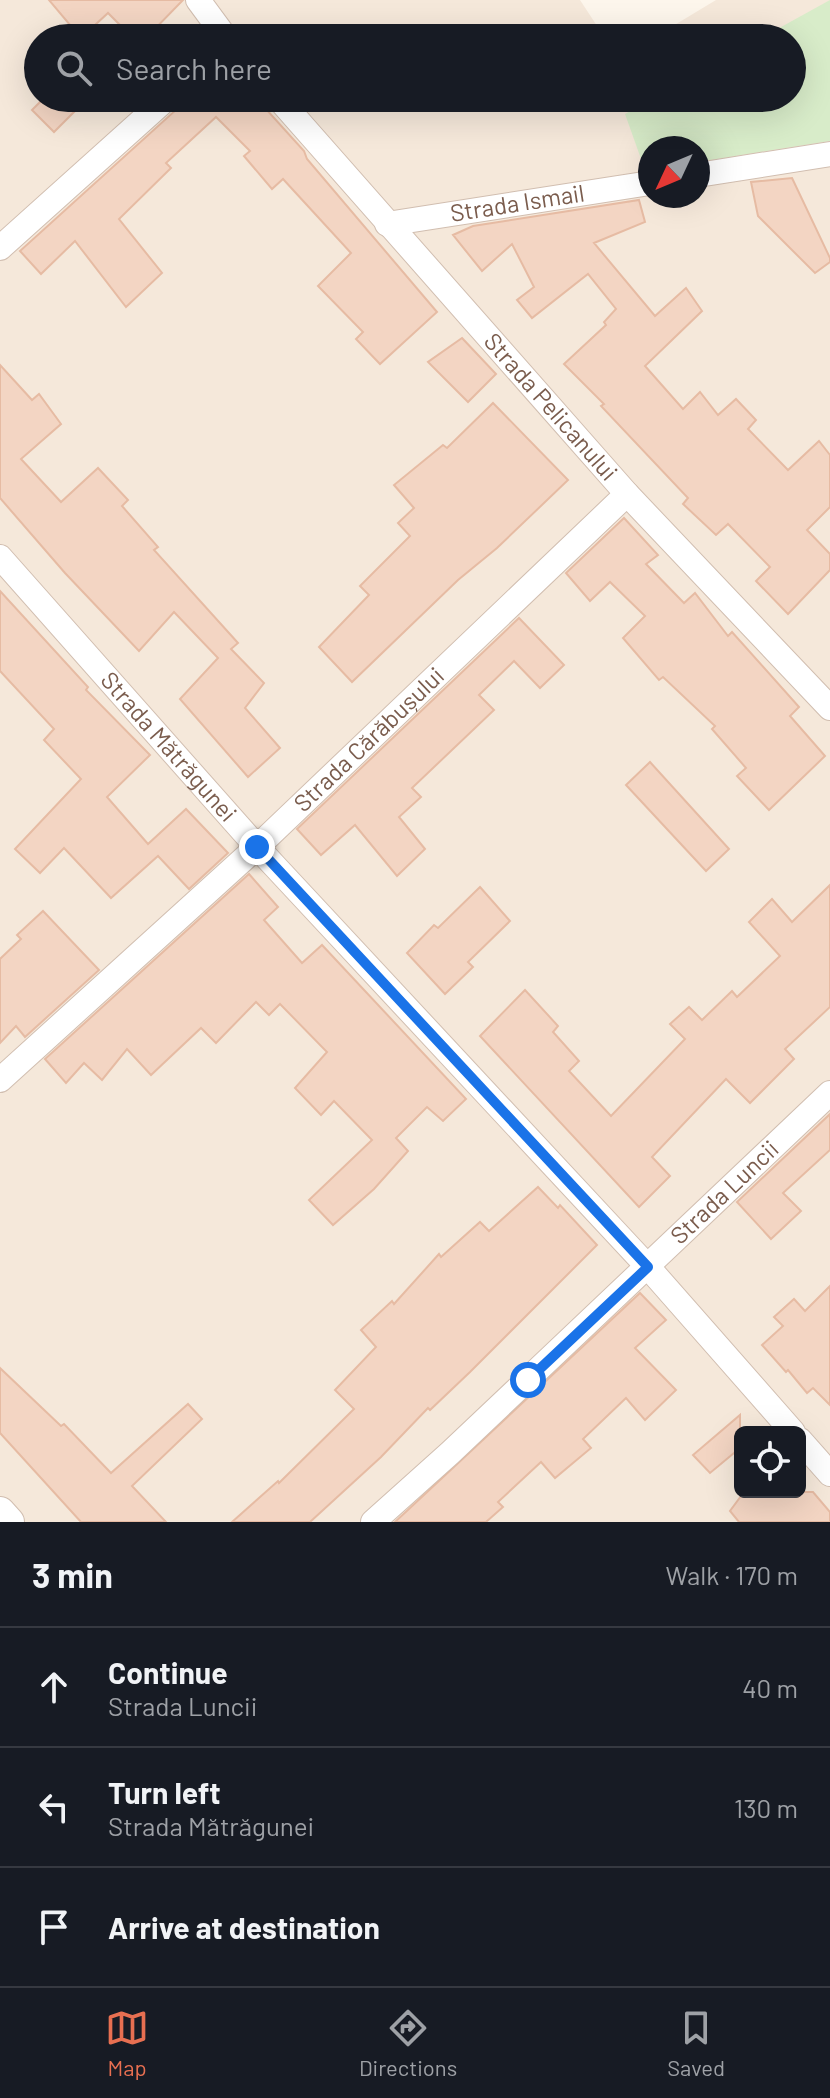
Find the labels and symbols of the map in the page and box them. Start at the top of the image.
north arrow [638,136,710,208]
street label: Strada Ismail [448,177,586,227]
street label: Strada Pelicanului [479,326,624,486]
street label: Strada Cărăbușului [287,661,449,817]
street label: Strada Mătrăgunei [96,665,244,827]
route end [239,829,275,865]
street label: Strada Luncii [664,1134,784,1249]
route start [510,1362,546,1398]

